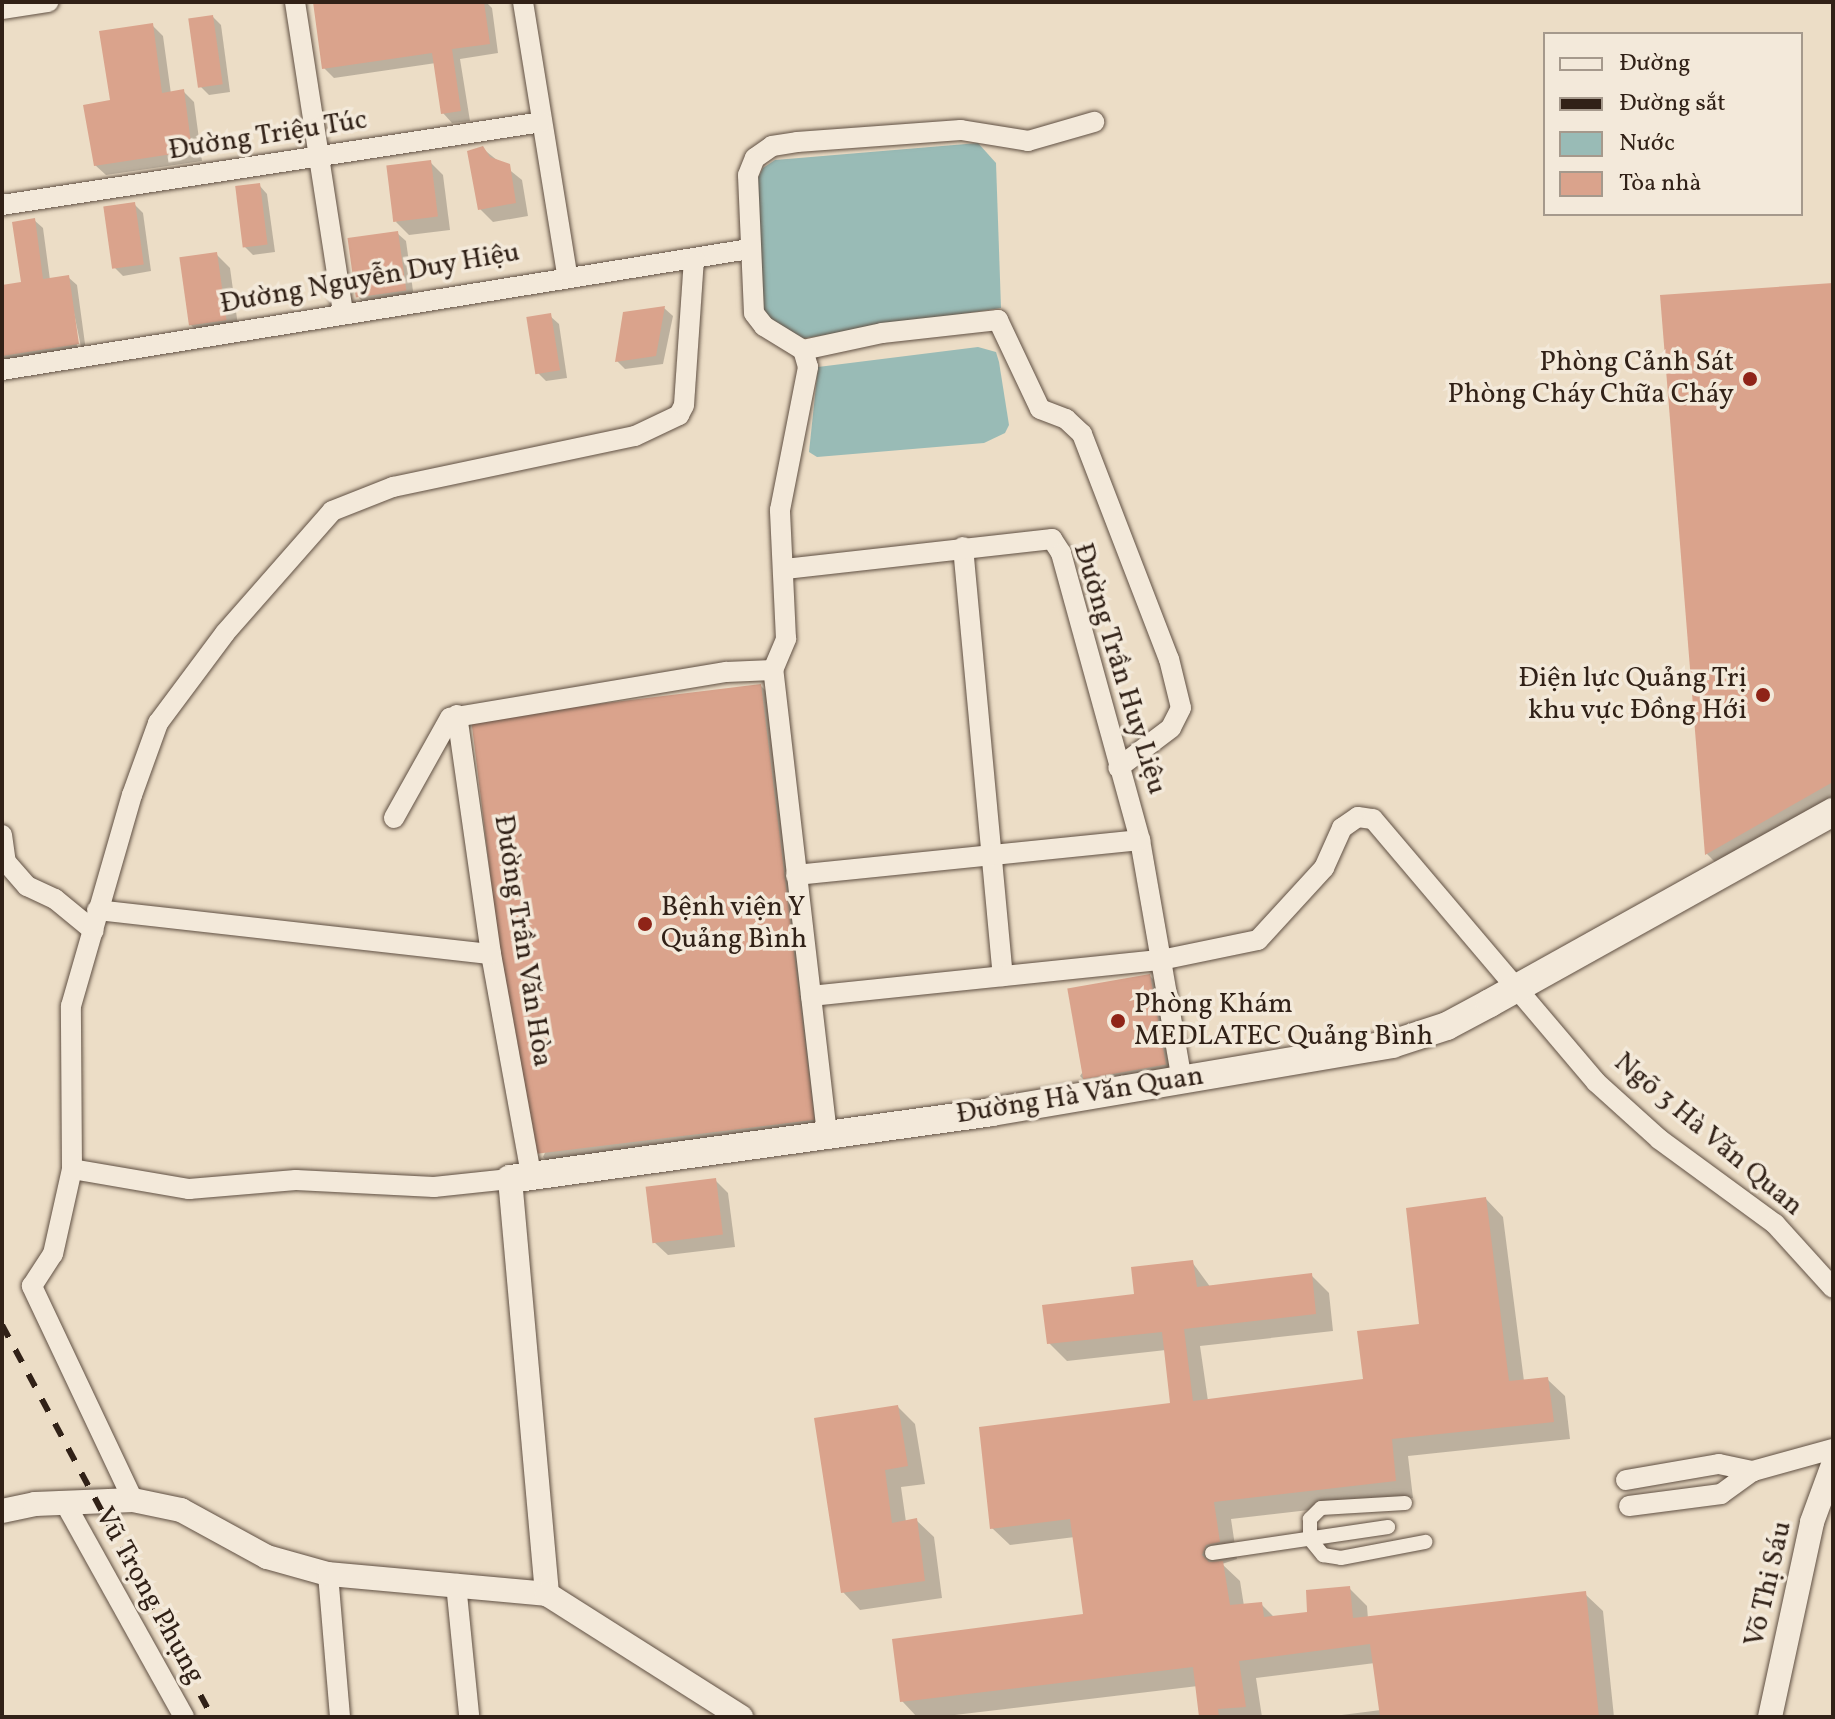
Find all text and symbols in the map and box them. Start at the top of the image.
legend [1543,32,1803,216]
text: Đường [1619,47,1691,81]
text: Đường sắt [1619,87,1726,121]
street label: Đường Triệu Túc [165,104,371,168]
text: Nước [1619,127,1675,161]
text: Tòa nhà [1619,167,1701,201]
street label: Đường Nguyễn Duy Hiệu [217,236,523,322]
place label: Phòng Cảnh Sát Phòng Cháy Chữa Cháy [1447,346,1734,412]
marker: Phòng Cảnh Sát Phòng Cháy Chữa Cháy [1741,370,1759,388]
street label: Đường Trần Huy Liệu [1065,539,1173,799]
place label: Điện lực Quảng Trị khu vực Đồng Hới [1517,662,1747,728]
marker: Điện lực Quảng Trị khu vực Đồng Hới [1754,686,1772,704]
street label: Đường Trần Văn Hòa [485,812,559,1070]
place label: Bệnh viện Y Quảng Bình [661,891,807,957]
marker: Bệnh viện Y Quảng Bình [636,915,654,933]
place label: Phòng Khám MEDLATEC Quảng Bình [1134,988,1433,1054]
marker: Phòng Khám MEDLATEC Quảng Bình [1109,1012,1127,1030]
street label: Ngõ 3 Hà Văn Quan [1606,1046,1810,1224]
street label: Đường Hà Văn Quan [954,1060,1206,1132]
street label: Vũ Trọng Phụng [86,1501,212,1691]
street label: Võ Thị Sáu [1738,1517,1800,1651]

